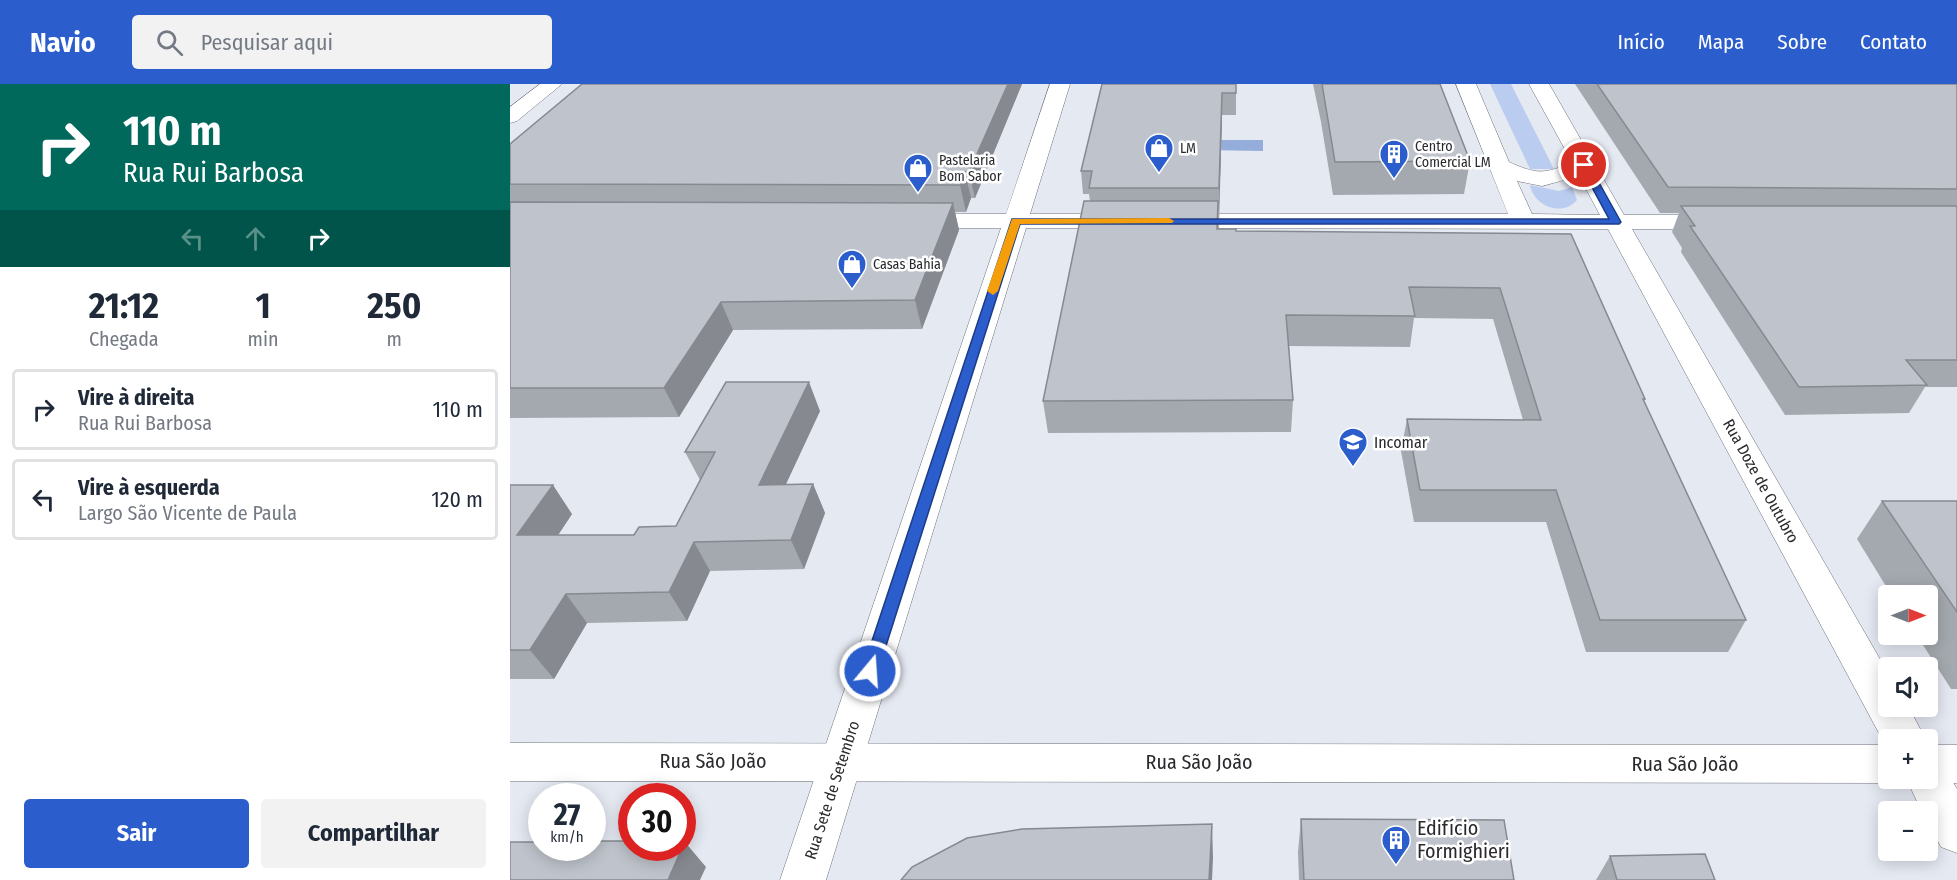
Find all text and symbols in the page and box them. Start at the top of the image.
search box [132,15,552,69]
text: Navio [30,26,96,59]
icon: search [153,26,186,59]
text: Pesquisar aqui [201,29,333,56]
text: Início [1618,29,1665,55]
text: Mapa [1698,29,1744,55]
text: Sobre [1777,29,1827,55]
text: Contato [1860,29,1927,55]
text: 110 m [123,106,222,156]
icon: right [24,108,102,186]
shop icon: LM [1143,132,1175,174]
building icon: Centro Comercial LM [1378,138,1410,180]
place label: Centro Comercial LM [1415,138,1491,171]
pin [1558,139,1609,190]
place label: LM [1180,140,1196,157]
icon: arrive [1567,148,1600,181]
shop icon: Pastelaria Bom Sabor [902,152,934,194]
place label: Pastelaria Bom Sabor [939,152,1002,185]
text: Rua Rui Barbosa [123,157,304,189]
icon: left [176,222,209,255]
icon: ahead [239,222,272,255]
icon: right [302,222,335,255]
shop icon: Casas Bahia [836,248,868,290]
place label: Casas Bahia [873,256,941,273]
text: 21:12 [89,284,159,328]
text: 1 [255,284,271,328]
text: 250 [367,284,421,328]
text: Chegada [89,327,159,351]
text: min [248,327,279,351]
text: m [387,327,402,351]
text: Vire à direita [78,384,194,411]
icon: right [27,393,60,426]
text: 110 m [433,396,483,423]
text: Rua Rui Barbosa [78,411,212,435]
street label: Rua Doze de Outubro [1719,416,1803,546]
school or university icon: Incomar [1337,426,1369,468]
place label: Incomar [1374,433,1428,452]
text: Vire à esquerda [78,474,220,501]
icon: left [27,483,60,516]
text: 120 m [431,486,483,513]
text: Largo São Vicente de Paula [78,501,297,525]
north arrow [1878,585,1938,645]
map controls [1878,585,1938,861]
position arrow [838,639,902,703]
button: sound [1878,657,1938,717]
street label: Rua Sete de Setembro [801,718,863,862]
button: + [1878,729,1938,789]
street label: Rua São João [660,749,766,773]
street label: Rua São João [1146,750,1252,774]
street label: Rua São João [1632,752,1738,776]
speed limit sign: 30 [618,783,696,861]
text: 27 [554,797,580,833]
button: Sair [24,799,249,868]
button: Compartilhar [261,799,486,868]
button: − [1878,801,1938,861]
place label: Edifício Formighieri [1417,816,1510,863]
building icon: Edifício Formighieri [1380,824,1412,866]
text: km/h [550,828,584,846]

